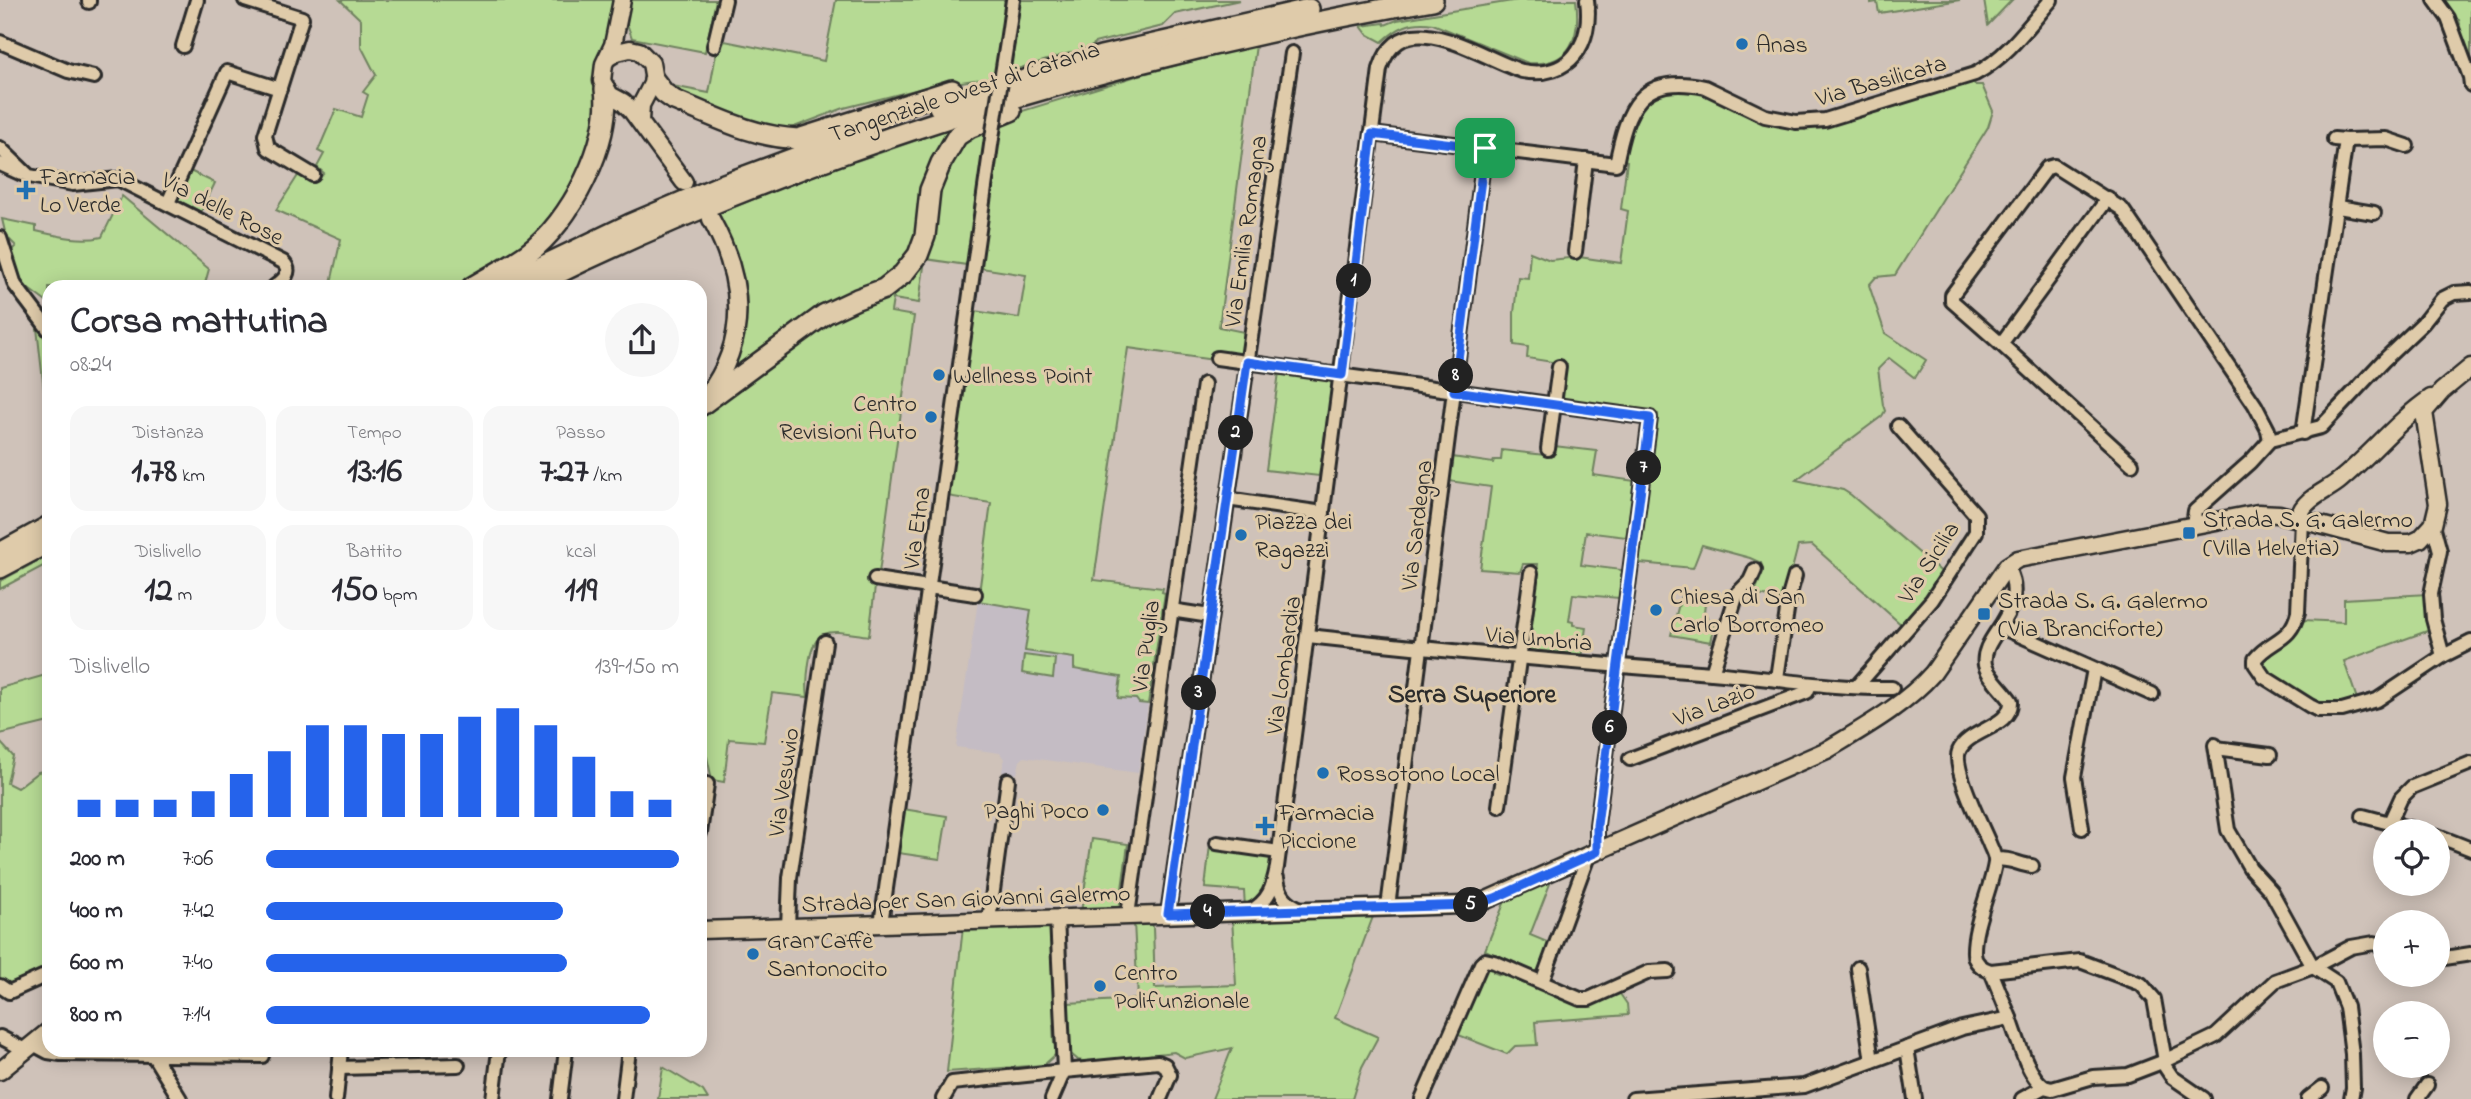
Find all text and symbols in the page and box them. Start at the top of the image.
place label: Anas [1756,29,1808,64]
street label: Tangenziale Ovest di Catania [825,33,1105,154]
marker: Anas [1734,36,1750,52]
street label: Via Basilicata [1811,47,1951,118]
pin [1455,118,1515,178]
icon: arrive [1466,129,1504,167]
street label: Via Emilia Romagna [1217,133,1278,331]
place label: Farmacia Lo Verde [39,161,135,224]
street label: Via delle Rose [154,164,290,256]
marker: Farmacia Lo Verde [18,182,34,198]
pin: 1 [1336,264,1372,298]
text: 1 [1350,267,1357,294]
text: Corsa mattutina [70,295,328,351]
button: share [605,303,679,377]
text: 08:24 [70,349,111,382]
pin: 8 [1438,358,1474,394]
place label: Wellness Point [953,360,1093,395]
text: 8 [1452,362,1459,389]
marker: Wellness Point [931,367,947,383]
place label: Centro Revisioni Auto [779,388,917,451]
marker: Centro Revisioni Auto [923,409,939,425]
pin: 2 [1218,416,1254,450]
text: 2 [1231,419,1240,446]
text: Distanza [133,420,204,447]
text: Tempo [347,420,402,447]
text: Passo [556,420,605,447]
text: 1.78 [131,447,177,498]
text: 13:16 [347,447,402,498]
text: 7:27 [539,447,589,498]
pin: 7 [1626,450,1662,486]
text: 7 [1640,454,1647,481]
street label: Via Sardegna [1393,458,1444,594]
text: km [177,463,205,490]
text: /km [589,463,622,490]
street label: Via Etna [895,485,942,573]
place label: Strada S. G. Galermo (Villa Helvetia) [2203,504,2413,567]
place label: Piazza dei Ragazzi [1255,506,1352,569]
street label: Via Sicilia [1890,515,1970,612]
marker: Strada S. G. Galermo (Villa Helvetia) [2181,525,2197,541]
marker: Piazza dei Ragazzi [1233,527,1249,543]
text: Dislivello [135,539,201,566]
text: Battito [347,539,402,566]
text: kcal [566,539,596,566]
text: 12 [144,566,173,617]
text: 150 [331,566,378,617]
text: 119 [564,566,597,617]
place label: Chiesa di San Carlo Borromeo [1670,581,1824,644]
text: m [173,582,192,609]
text: bpm [378,582,418,609]
place label: Strada S. G. Galermo (Via Branciforte) [1998,585,2208,648]
street label: Via Lombardia [1258,594,1313,738]
street label: Via Puglia [1124,598,1171,696]
marker: Chiesa di San Carlo Borromeo [1648,602,1664,618]
marker: Strada S. G. Galermo (Via Branciforte) [1976,606,1992,622]
street label: Via Umbria [1483,618,1594,663]
text: Dislivello [70,651,150,684]
text: 139–150 m [595,651,679,684]
street label: Via Lazio [1668,675,1761,738]
pin: 3 [1182,676,1216,710]
district label: Serra Superiore [1388,677,1557,715]
text: 3 [1195,679,1202,706]
pin: 6 [1592,710,1628,746]
text: 6 [1605,714,1614,741]
street label: Via Vesuvio [760,726,810,840]
place label: Rossotono Local [1337,758,1500,793]
marker: Rossotono Local [1315,765,1331,781]
place label: Paghi Poco [984,795,1089,830]
place label: Farmacia Piccione [1278,797,1374,860]
marker: Paghi Poco [1095,802,1111,818]
marker: Farmacia Piccione [1257,818,1273,834]
map controls [2373,819,2450,1078]
button: locate [2373,819,2450,896]
text: 200 m [70,843,125,876]
text: 7:06 [182,843,214,876]
street label: Strada per San Giovanni Galermo [801,877,1131,924]
pin: 5 [1454,888,1488,922]
text: 5 [1465,891,1476,918]
pin: 4 [1190,894,1226,930]
text: 400 m [70,895,123,928]
text: 7:42 [182,895,214,928]
text: 4 [1204,898,1211,925]
button: + [2373,910,2450,987]
place label: Gran Caffè Santonocito [767,925,888,988]
marker: Gran Caffè Santonocito [745,946,761,962]
text: 600 m [70,947,124,980]
text: 7:40 [182,947,213,980]
place label: Centro Polifunzionale [1114,957,1250,1020]
marker: Centro Polifunzionale [1092,978,1108,994]
text: 800 m [70,999,122,1032]
text: 7:14 [182,999,210,1032]
button: − [2373,1001,2450,1078]

